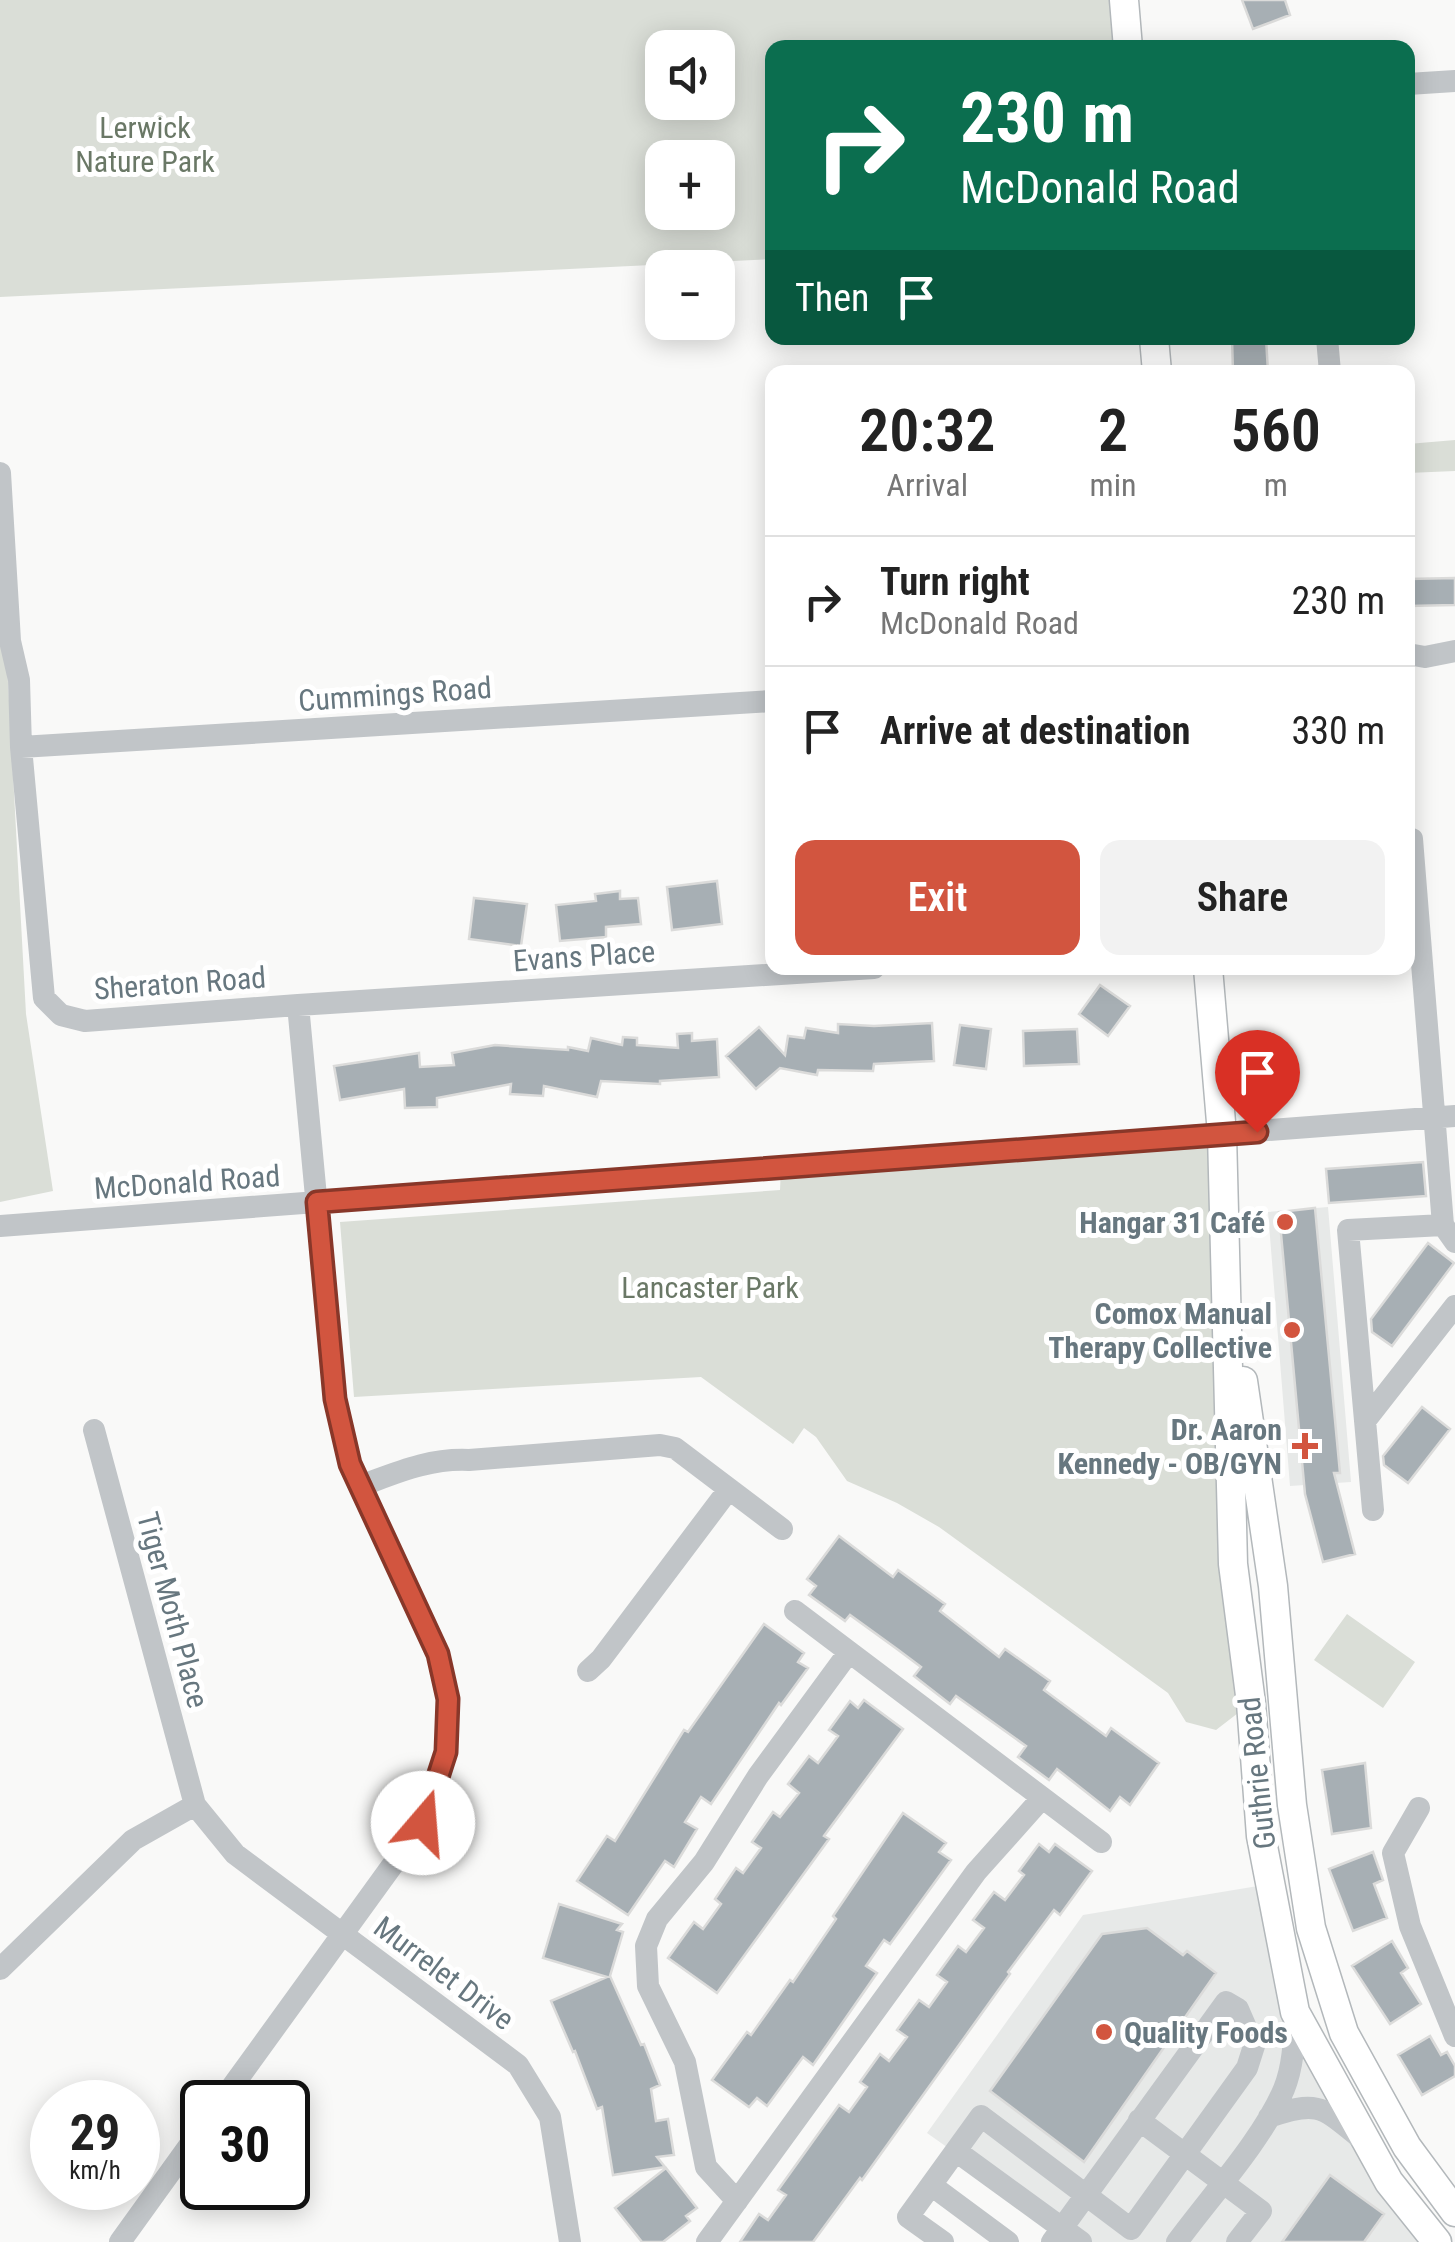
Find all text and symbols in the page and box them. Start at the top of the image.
map controls [645,30,735,340]
button: sound [645,30,735,120]
text: 230 m [960,77,1134,159]
icon: right [795,80,925,210]
park label: Lerwick Nature Park [75,110,215,179]
button: + [645,140,735,230]
text: McDonald Road [960,161,1240,214]
button: − [645,250,735,340]
icon: arrive [889,270,944,325]
text: Then [795,276,869,320]
text: 20:32 [859,395,996,466]
text: 2 [1098,395,1128,466]
text: 560 [1230,395,1321,466]
text: Arrival [887,466,968,504]
text: min [1090,466,1136,504]
text: m [1264,466,1288,504]
text: Turn right [880,560,1030,604]
icon: right [795,574,850,629]
text: 230 m [1291,579,1385,623]
text: McDonald Road [880,604,1079,642]
street label: Cummings Road [297,670,493,718]
icon: arrive [795,704,850,759]
text: Arrive at destination [880,709,1190,753]
text: 330 m [1291,709,1385,753]
button: Exit [795,840,1080,955]
button: Share [1100,840,1385,955]
street label: Evans Place [512,934,656,978]
street label: Sheraton Road [93,960,267,1006]
pin [1215,1030,1300,1133]
icon: arrive [1230,1045,1285,1100]
street label: McDonald Road [93,1158,281,1206]
place label: Hangar 31 Café [1079,1205,1265,1240]
marker: Hangar 31 Café [1274,1211,1296,1233]
park label: Lancaster Park [621,1270,799,1305]
place label: Comox Manual Therapy Collective [1048,1296,1272,1365]
marker: Comox Manual Therapy Collective [1281,1319,1303,1341]
place label: Dr. Aaron Kennedy - OB/GYN [1058,1412,1282,1481]
marker: Dr. Aaron Kennedy - OB/GYN [1292,1433,1318,1459]
street label: Tiger Moth Place [130,1508,216,1712]
street label: Guthrie Road [1232,1695,1282,1851]
position arrow [371,1771,475,1875]
street label: Murrelet Drive [367,1909,521,2037]
place label: Quality Foods [1124,2015,1288,2050]
marker: Quality Foods [1093,2021,1115,2043]
speed limit sign: 30 [180,2080,310,2210]
text: 29 [70,2104,120,2162]
text: km/h [69,2156,121,2185]

